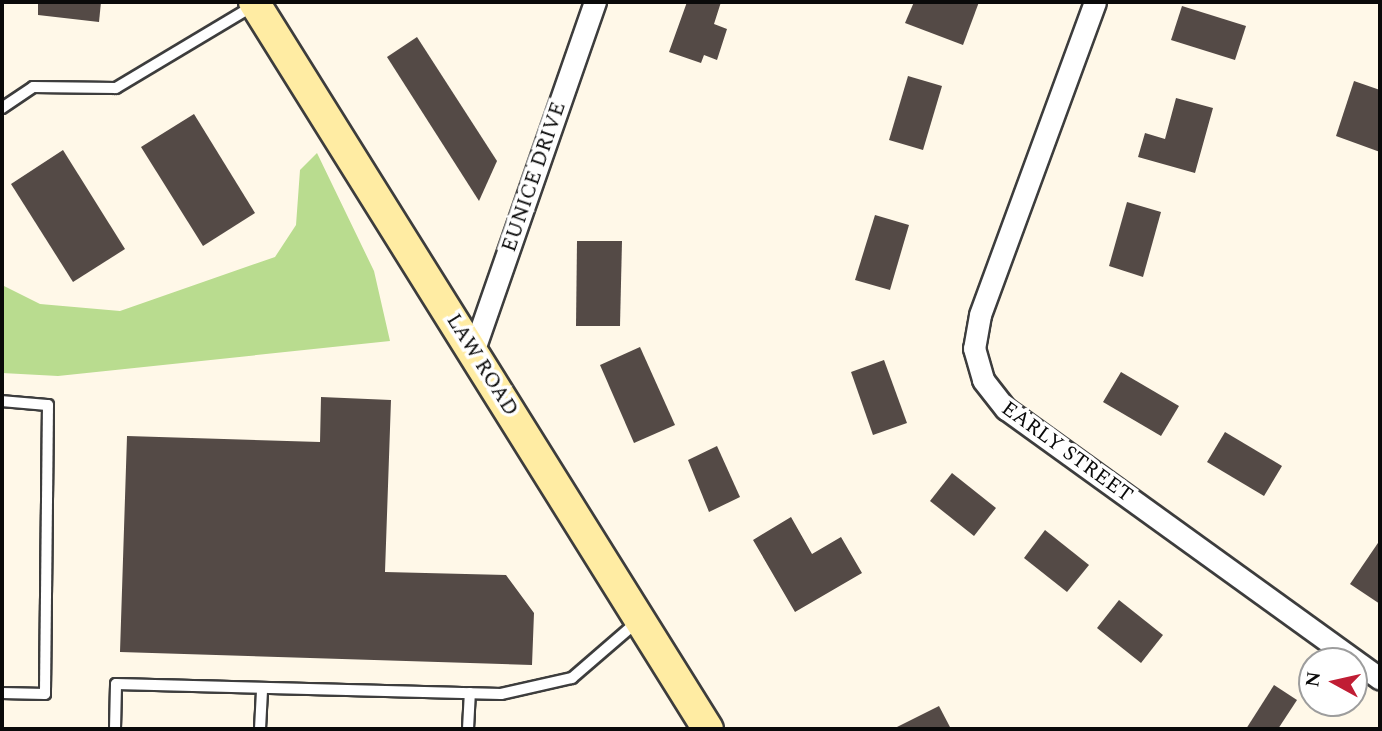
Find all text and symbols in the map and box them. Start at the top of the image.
street label: EUNICE DRIVE [496,99,572,255]
street label: LAW ROAD [441,309,523,421]
street label: EARLY STREET [996,396,1138,508]
north arrow [1298,647,1368,717]
text: N [1298,670,1329,689]

